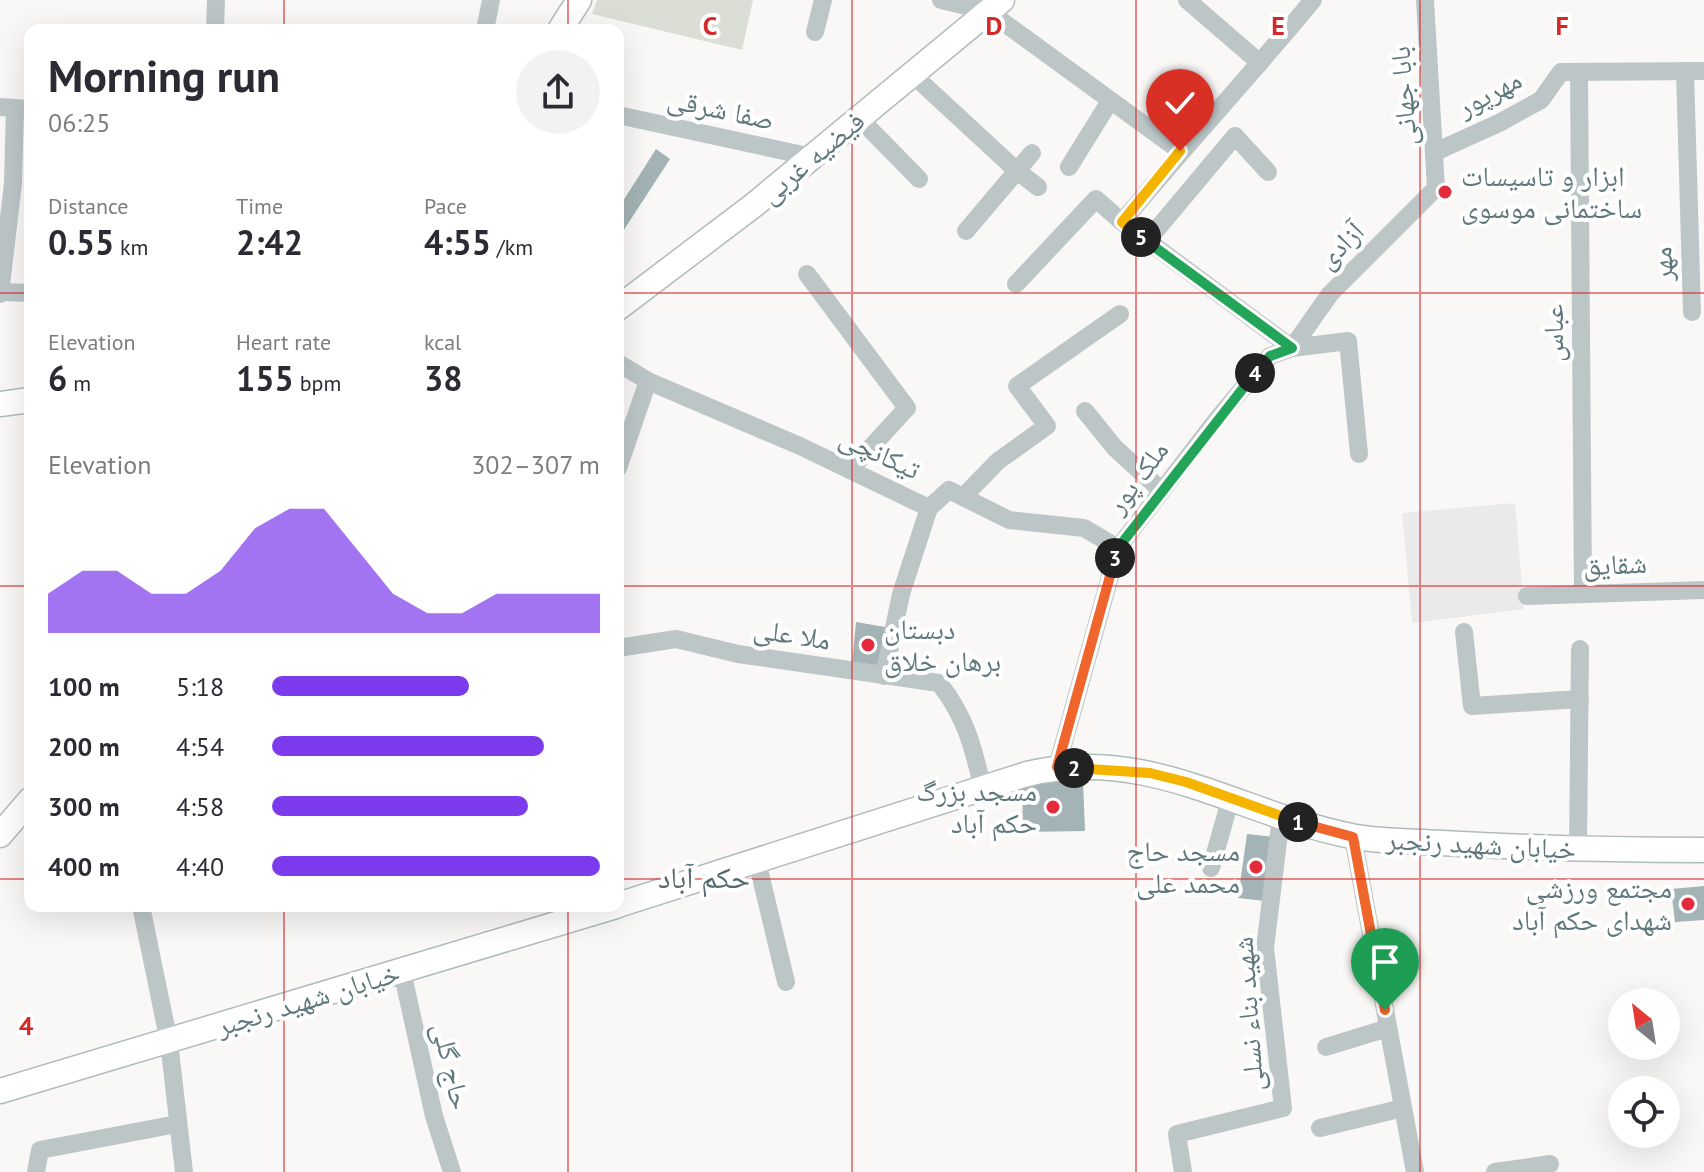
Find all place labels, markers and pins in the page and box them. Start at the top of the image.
pin [1146,69,1214,151]
place label: ابزار و تاسیسات ساختمانی موسوی [1461,157,1642,226]
marker: ابزار و تاسیسات ساختمانی موسوی [1436,183,1454,201]
pin: 5 [1121,217,1161,257]
pin: 4 [1235,353,1275,393]
pin: 3 [1095,538,1135,578]
place label: دبستان برهان خلاق [884,610,1001,679]
marker: دبستان برهان خلاق [859,636,877,654]
pin: 2 [1054,748,1094,788]
place label: مسجد بزرگ حکم آباد [916,772,1037,842]
marker: مسجد بزرگ حکم آباد [1044,798,1062,816]
pin: 1 [1278,802,1318,842]
place label: مسجد حاج محمد علی [1127,832,1240,901]
marker: مسجد حاج محمد علی [1247,858,1265,876]
place label: مجتمع ورزشی شهدای حکم آباد [1512,869,1672,939]
marker: مجتمع ورزشی شهدای حکم آباد [1679,895,1697,913]
pin [1351,928,1419,1010]

